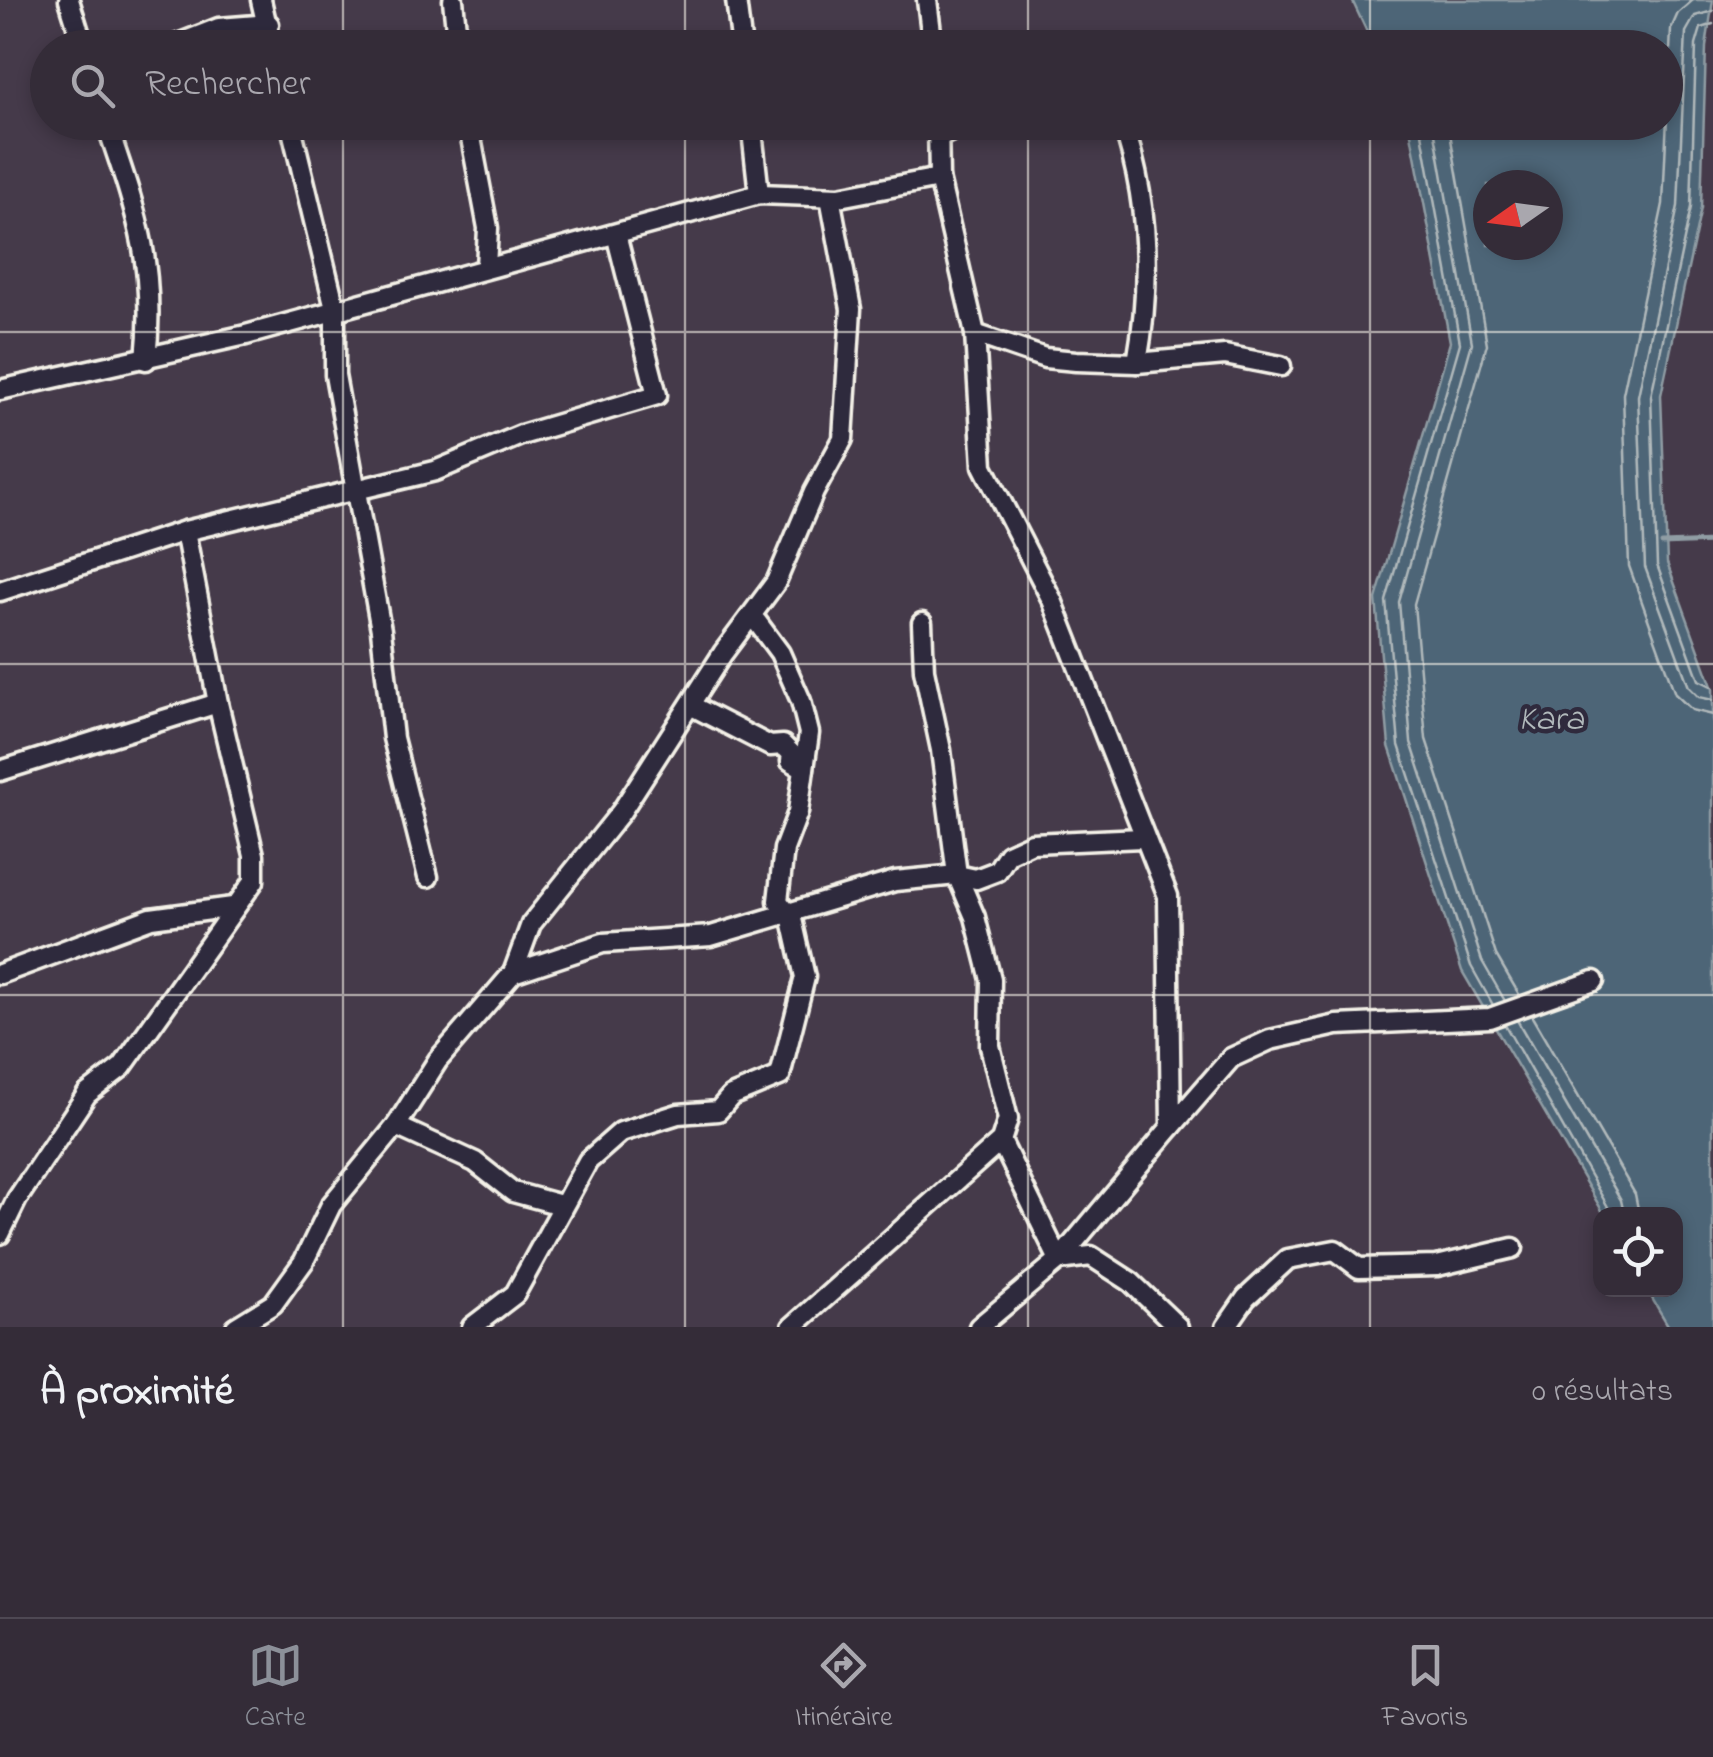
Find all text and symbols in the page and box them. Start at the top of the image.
search box [30,30,1683,140]
text: Rechercher [145,57,311,113]
icon: search [65,58,120,113]
north arrow [1473,170,1563,260]
water label: Kara [1518,695,1585,746]
map controls [1593,1207,1683,1297]
button: locate [1593,1207,1683,1297]
text: À proximité [40,1362,234,1423]
text: 0 résultats [1532,1369,1673,1416]
tab: Carte [245,1638,306,1739]
tab: Itinéraire [795,1638,892,1739]
tab: Favoris [1382,1638,1468,1739]

